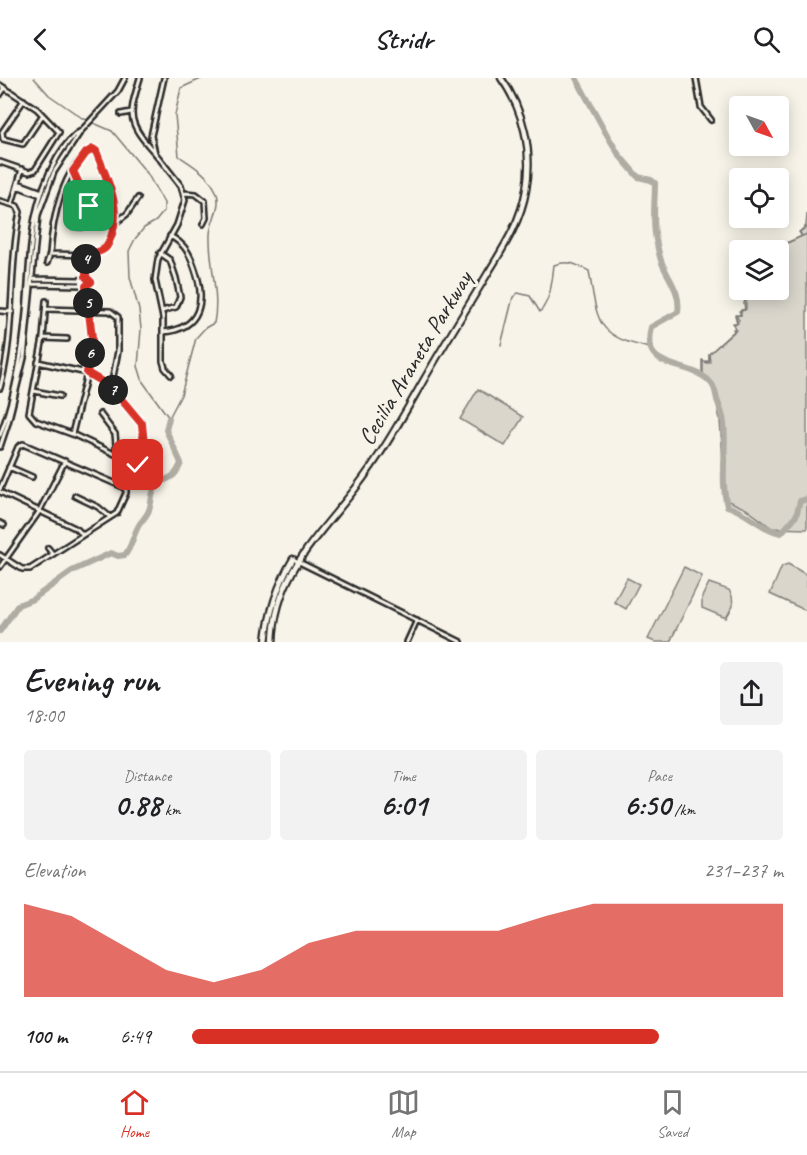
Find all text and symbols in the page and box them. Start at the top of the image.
text: Stridr [374,22,433,56]
icon: back [24,23,57,56]
icon: search [750,23,783,56]
north arrow [729,96,789,156]
map controls [729,96,789,300]
button: locate [729,168,789,228]
pin [63,180,114,231]
icon: arrive [72,189,105,222]
button: layers [729,240,789,300]
pin: 4 [71,244,101,274]
text: 4 [82,249,90,269]
street label: Cecilia Araneta Parkway [351,264,480,450]
pin: 5 [73,288,103,318]
text: 5 [85,293,91,313]
pin: 6 [75,338,105,368]
text: 6 [86,343,94,363]
pin: 7 [98,375,128,405]
text: 7 [109,380,117,400]
pin [112,439,163,490]
icon: check [121,448,154,481]
text: Evening run [24,659,159,701]
button: share [720,662,783,725]
text: 18:00 [24,703,64,728]
text: Distance [124,766,171,786]
text: Time [391,766,416,786]
text: Pace [647,766,672,786]
text: 0.88 [115,786,161,824]
text: 6:01 [380,786,427,824]
text: 6:50 [624,786,670,824]
text: km [161,800,180,820]
text: /km [670,800,695,820]
text: Elevation [24,858,86,883]
text: 231–237 m [704,858,783,883]
text: 100 m [24,1024,67,1049]
text: 6:49 [120,1024,151,1049]
tab: Home [118,1086,151,1142]
tab: Map [387,1086,420,1142]
tab: Saved [656,1086,689,1142]

